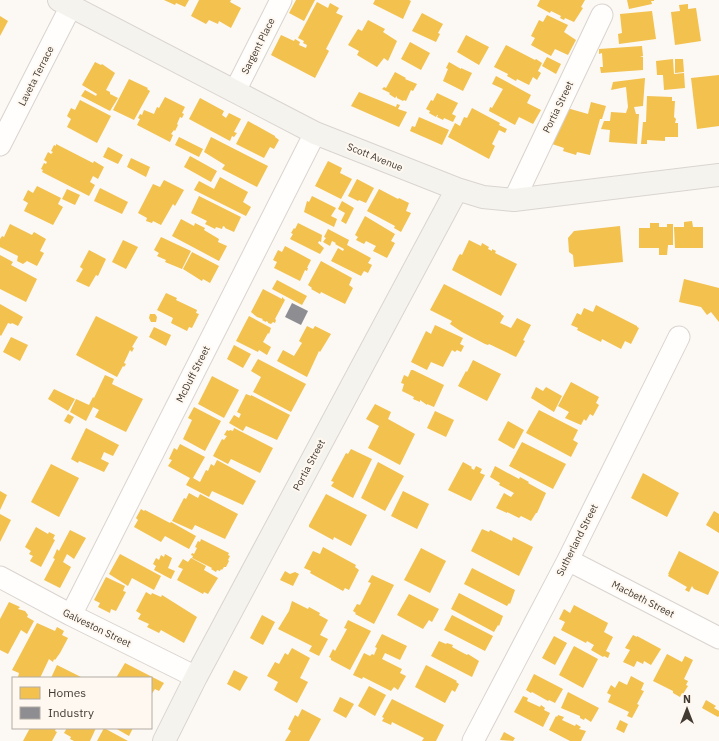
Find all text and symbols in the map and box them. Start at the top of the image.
street label: Sargent Place [238,15,278,76]
street label: Laveta Terrace [15,43,57,108]
street label: Portia Street [540,78,576,135]
street label: Scott Avenue [345,140,405,174]
street label: McDuff Street [173,343,213,404]
street label: Portia Street [290,437,328,493]
street label: Sutherland Street [553,501,601,578]
street label: Macbeth Street [609,578,677,621]
street label: Galveston Street [61,606,134,650]
legend [12,677,152,729]
text: Homes [48,685,86,700]
north arrow [667,689,707,729]
text: N [683,692,691,706]
text: Industry [48,705,94,720]

